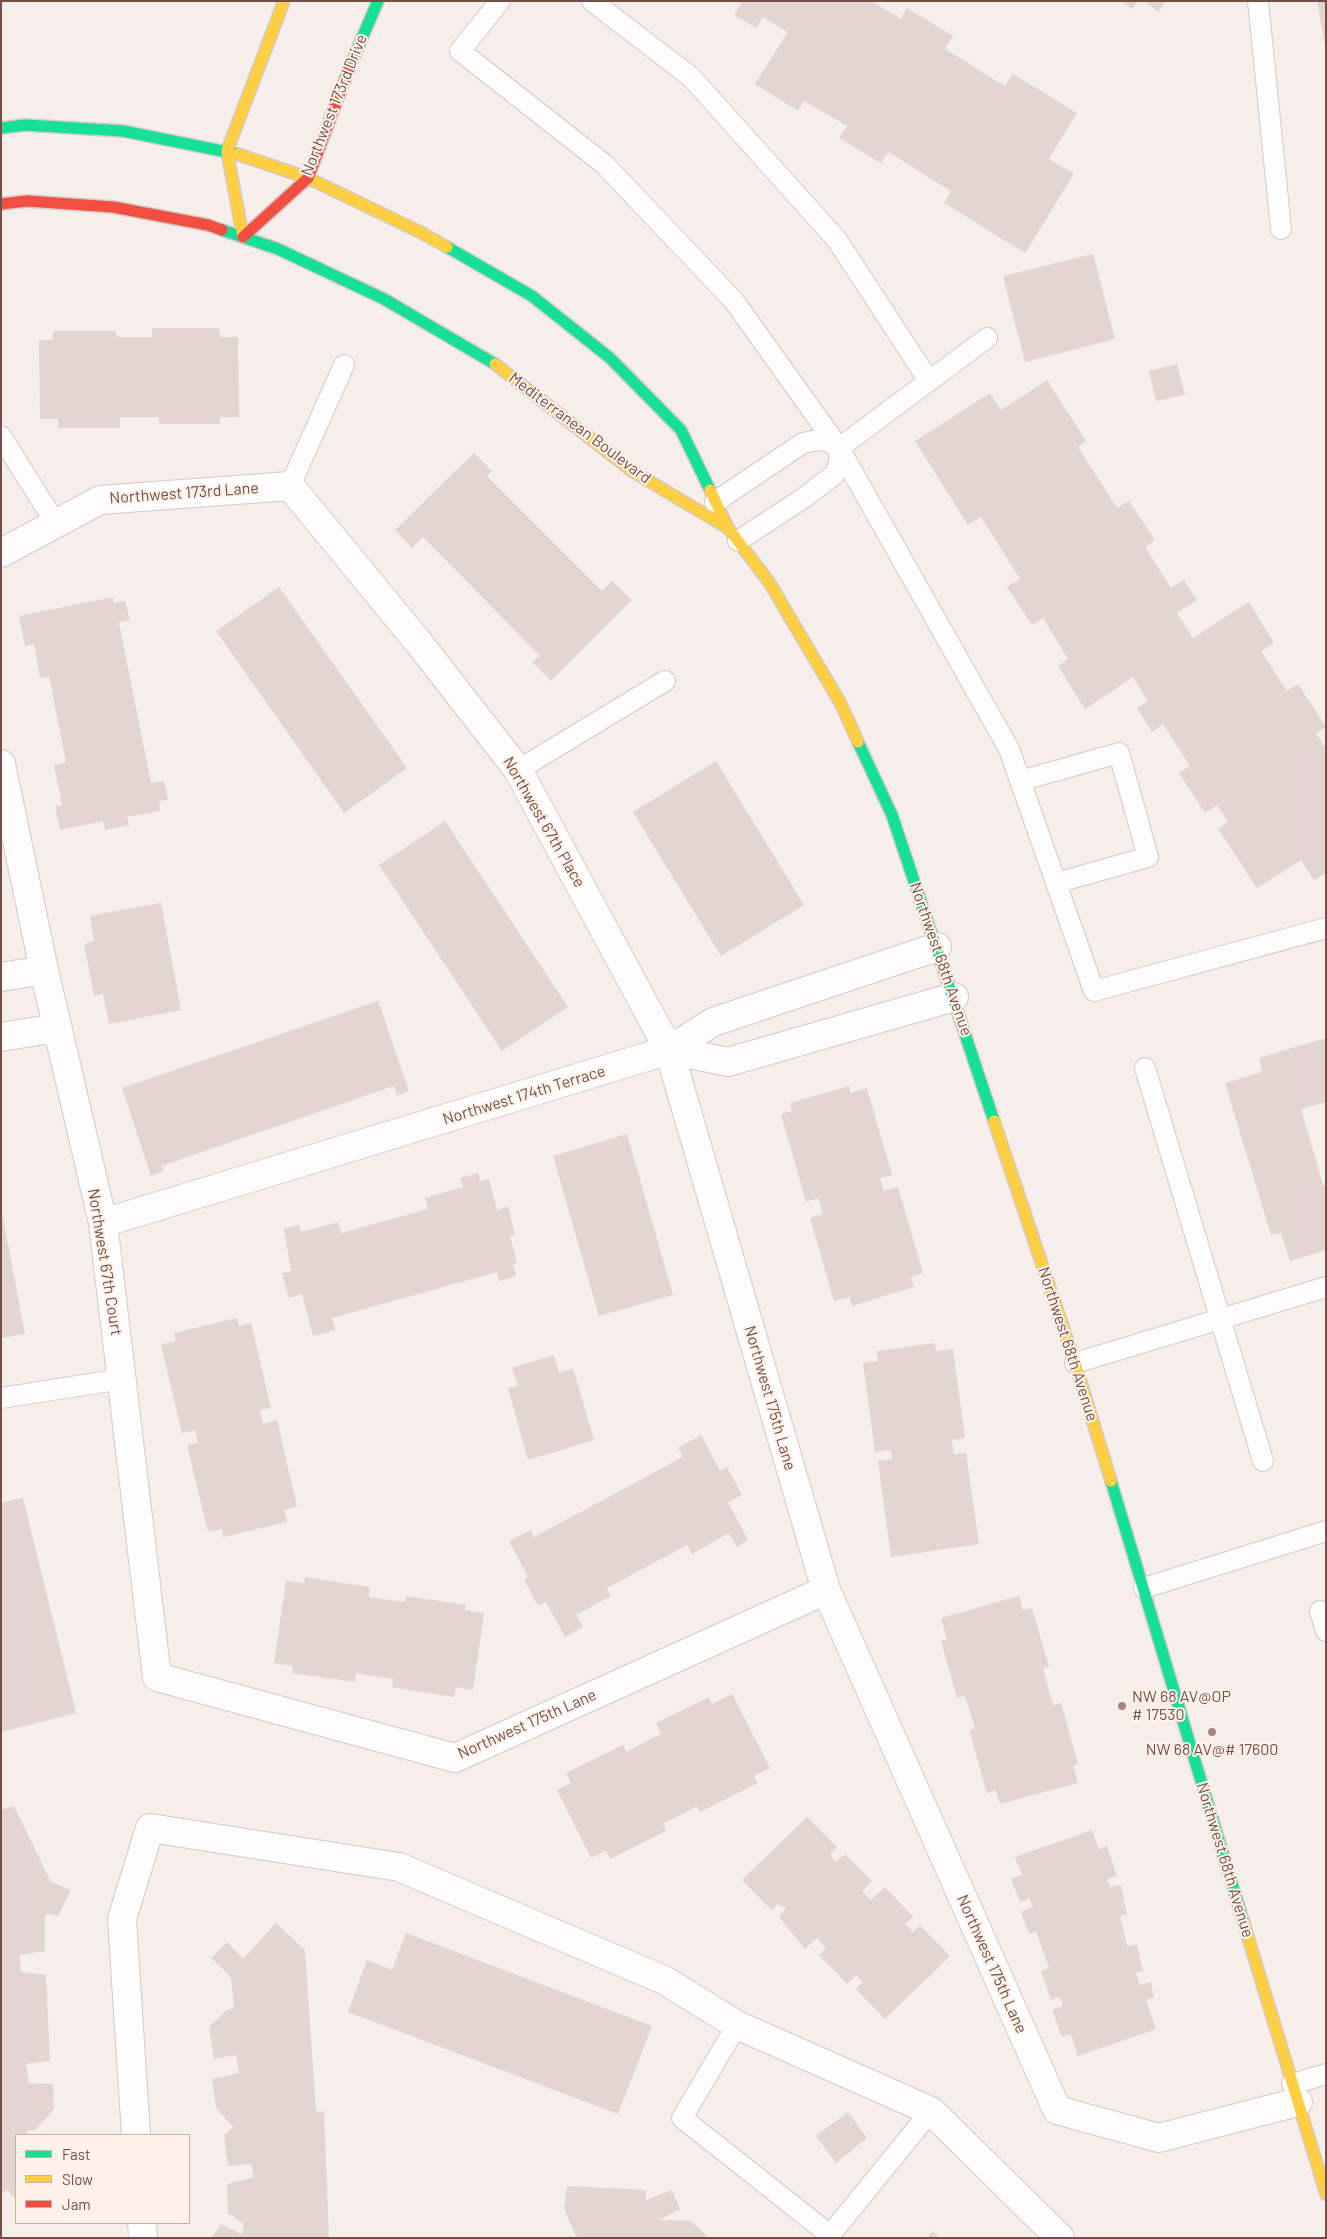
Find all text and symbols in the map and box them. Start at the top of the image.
street label: Northwest 173rd Drive [297,31,371,179]
street label: Mediterranean Boulevard [505,368,655,488]
street label: Northwest 173rd Lane [109,478,259,508]
street label: Northwest 67th Place [499,753,589,891]
street label: Northwest 68th Avenue [906,880,976,1038]
street label: Northwest 174th Terrace [440,1061,608,1129]
street label: Northwest 67th Court [84,1187,126,1337]
street label: Northwest 68th Avenue [1034,1264,1102,1424]
street label: Northwest 175th Lane [740,1323,800,1473]
street label: Northwest 175th Lane [455,1685,599,1763]
place label: NW 68 AV@OP # 17530 [1132,1687,1231,1725]
marker: NW 68 AV@OP # 17530 [1116,1700,1128,1712]
marker: NW 68 AV@# 17600 [1206,1726,1218,1738]
place label: NW 68 AV@# 17600 [1146,1740,1278,1760]
street label: Northwest 68th Avenue [1192,1780,1258,1940]
street label: Northwest 175th Lane [953,1892,1031,2036]
legend [15,2134,190,2224]
text: Fast [62,2145,90,2163]
text: Slow [62,2170,93,2188]
text: Jam [62,2195,91,2213]

